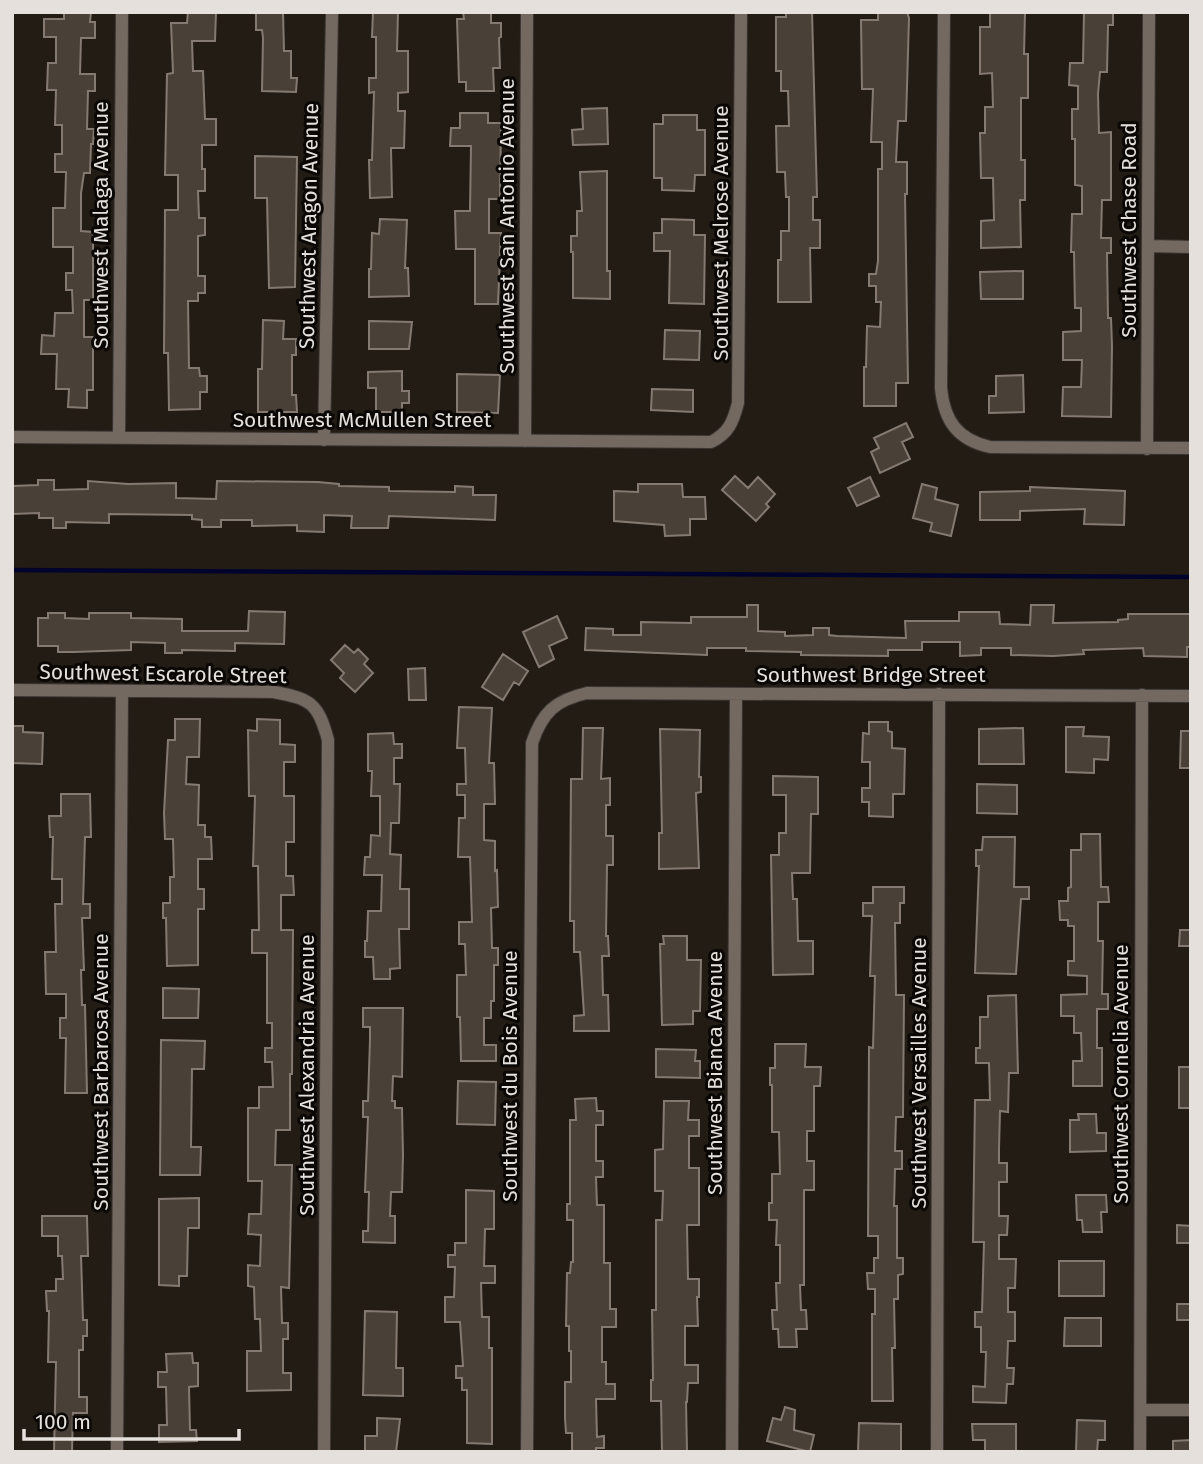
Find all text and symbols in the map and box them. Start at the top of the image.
street label: Southwest San Antonio Avenue [494,78,520,374]
street label: Southwest Malaga Avenue [88,101,114,349]
street label: Southwest Aragon Avenue [294,103,324,349]
street label: Southwest Melrose Avenue [708,105,734,361]
street label: Southwest Chase Road [1116,122,1142,338]
street label: Southwest McMullen Street [233,407,492,433]
street label: Southwest Escarole Street [39,659,287,689]
street label: Southwest Bridge Street [756,662,986,688]
street label: Southwest Barbarosa Avenue [88,933,114,1211]
street label: Southwest Alexandria Avenue [294,934,320,1216]
street label: Southwest Versailles Avenue [906,937,932,1209]
street label: Southwest Cornelia Avenue [1108,944,1134,1204]
street label: Southwest du Bois Avenue [497,950,523,1202]
street label: Southwest Bianca Avenue [702,951,728,1195]
scale bar [24,1398,240,1442]
text: 100 m [35,1409,91,1435]

